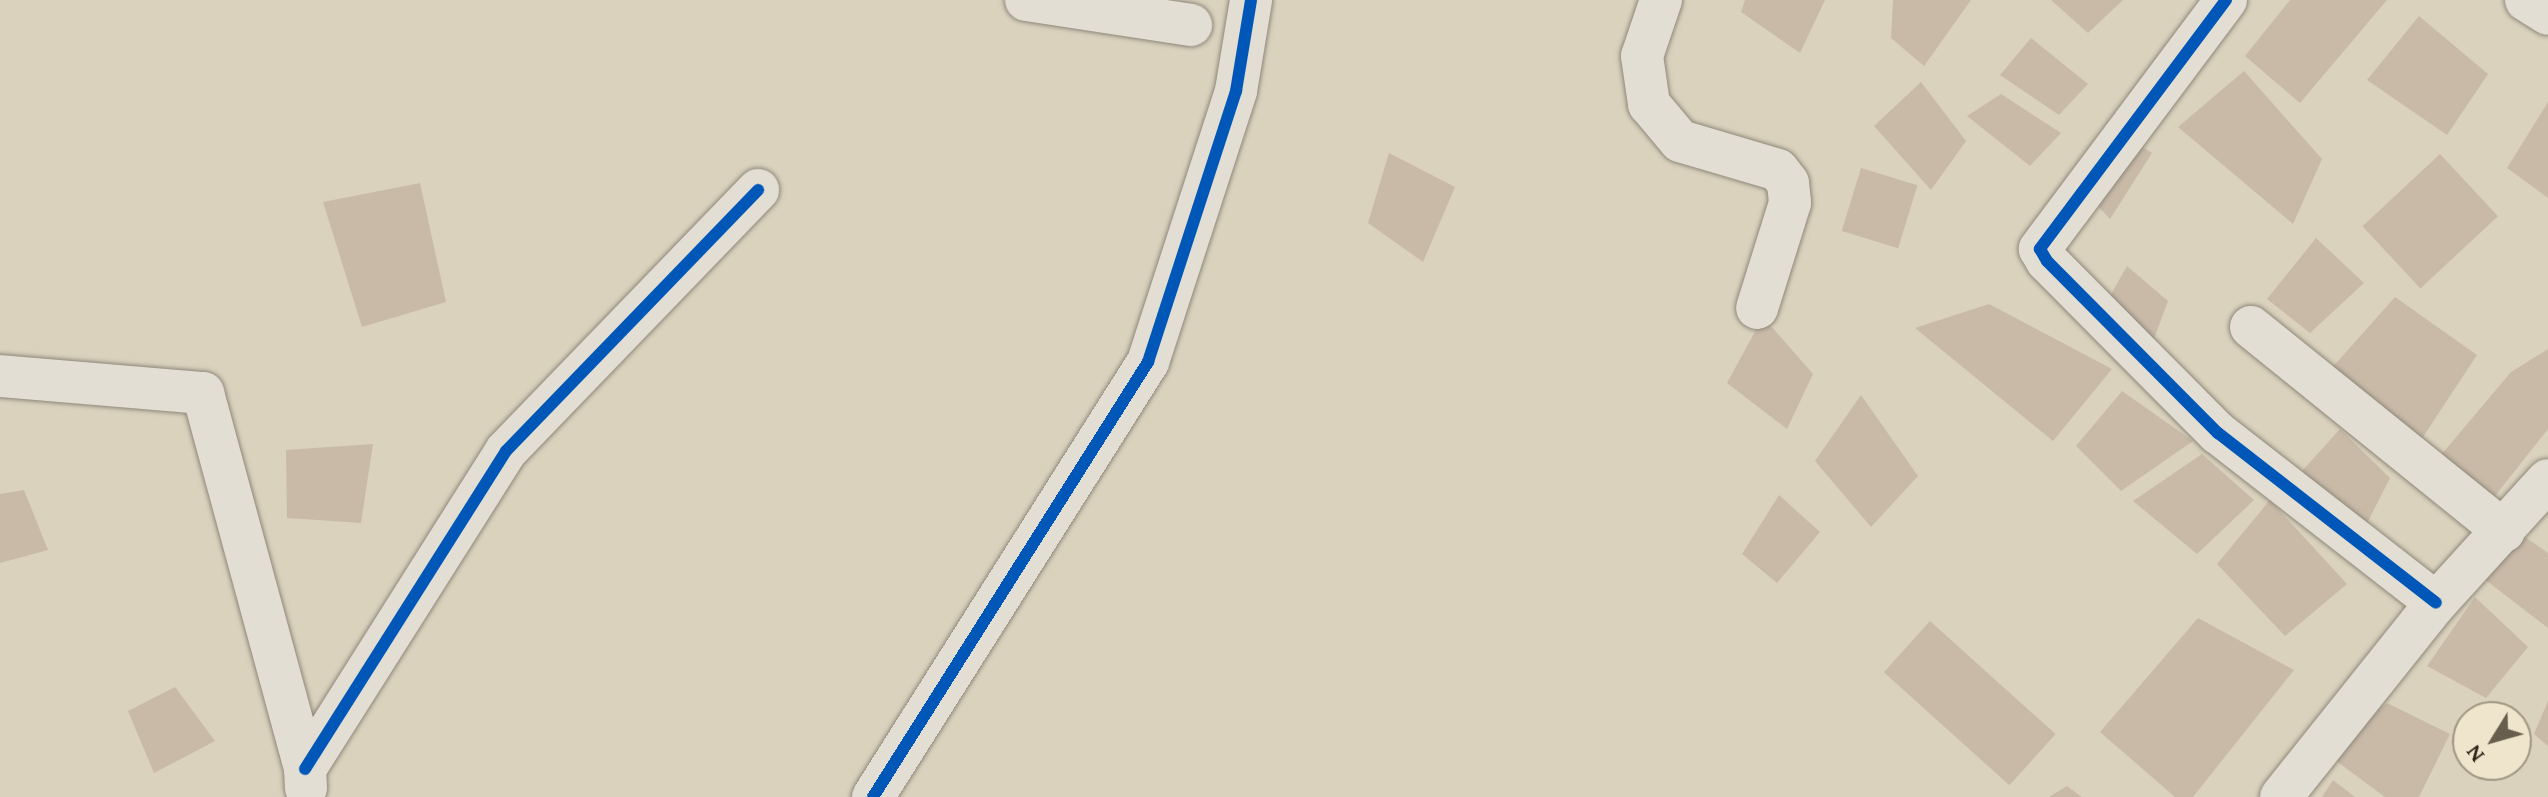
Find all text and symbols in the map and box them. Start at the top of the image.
north arrow [2452,701,2532,781]
text: N [2457,739,2492,770]

